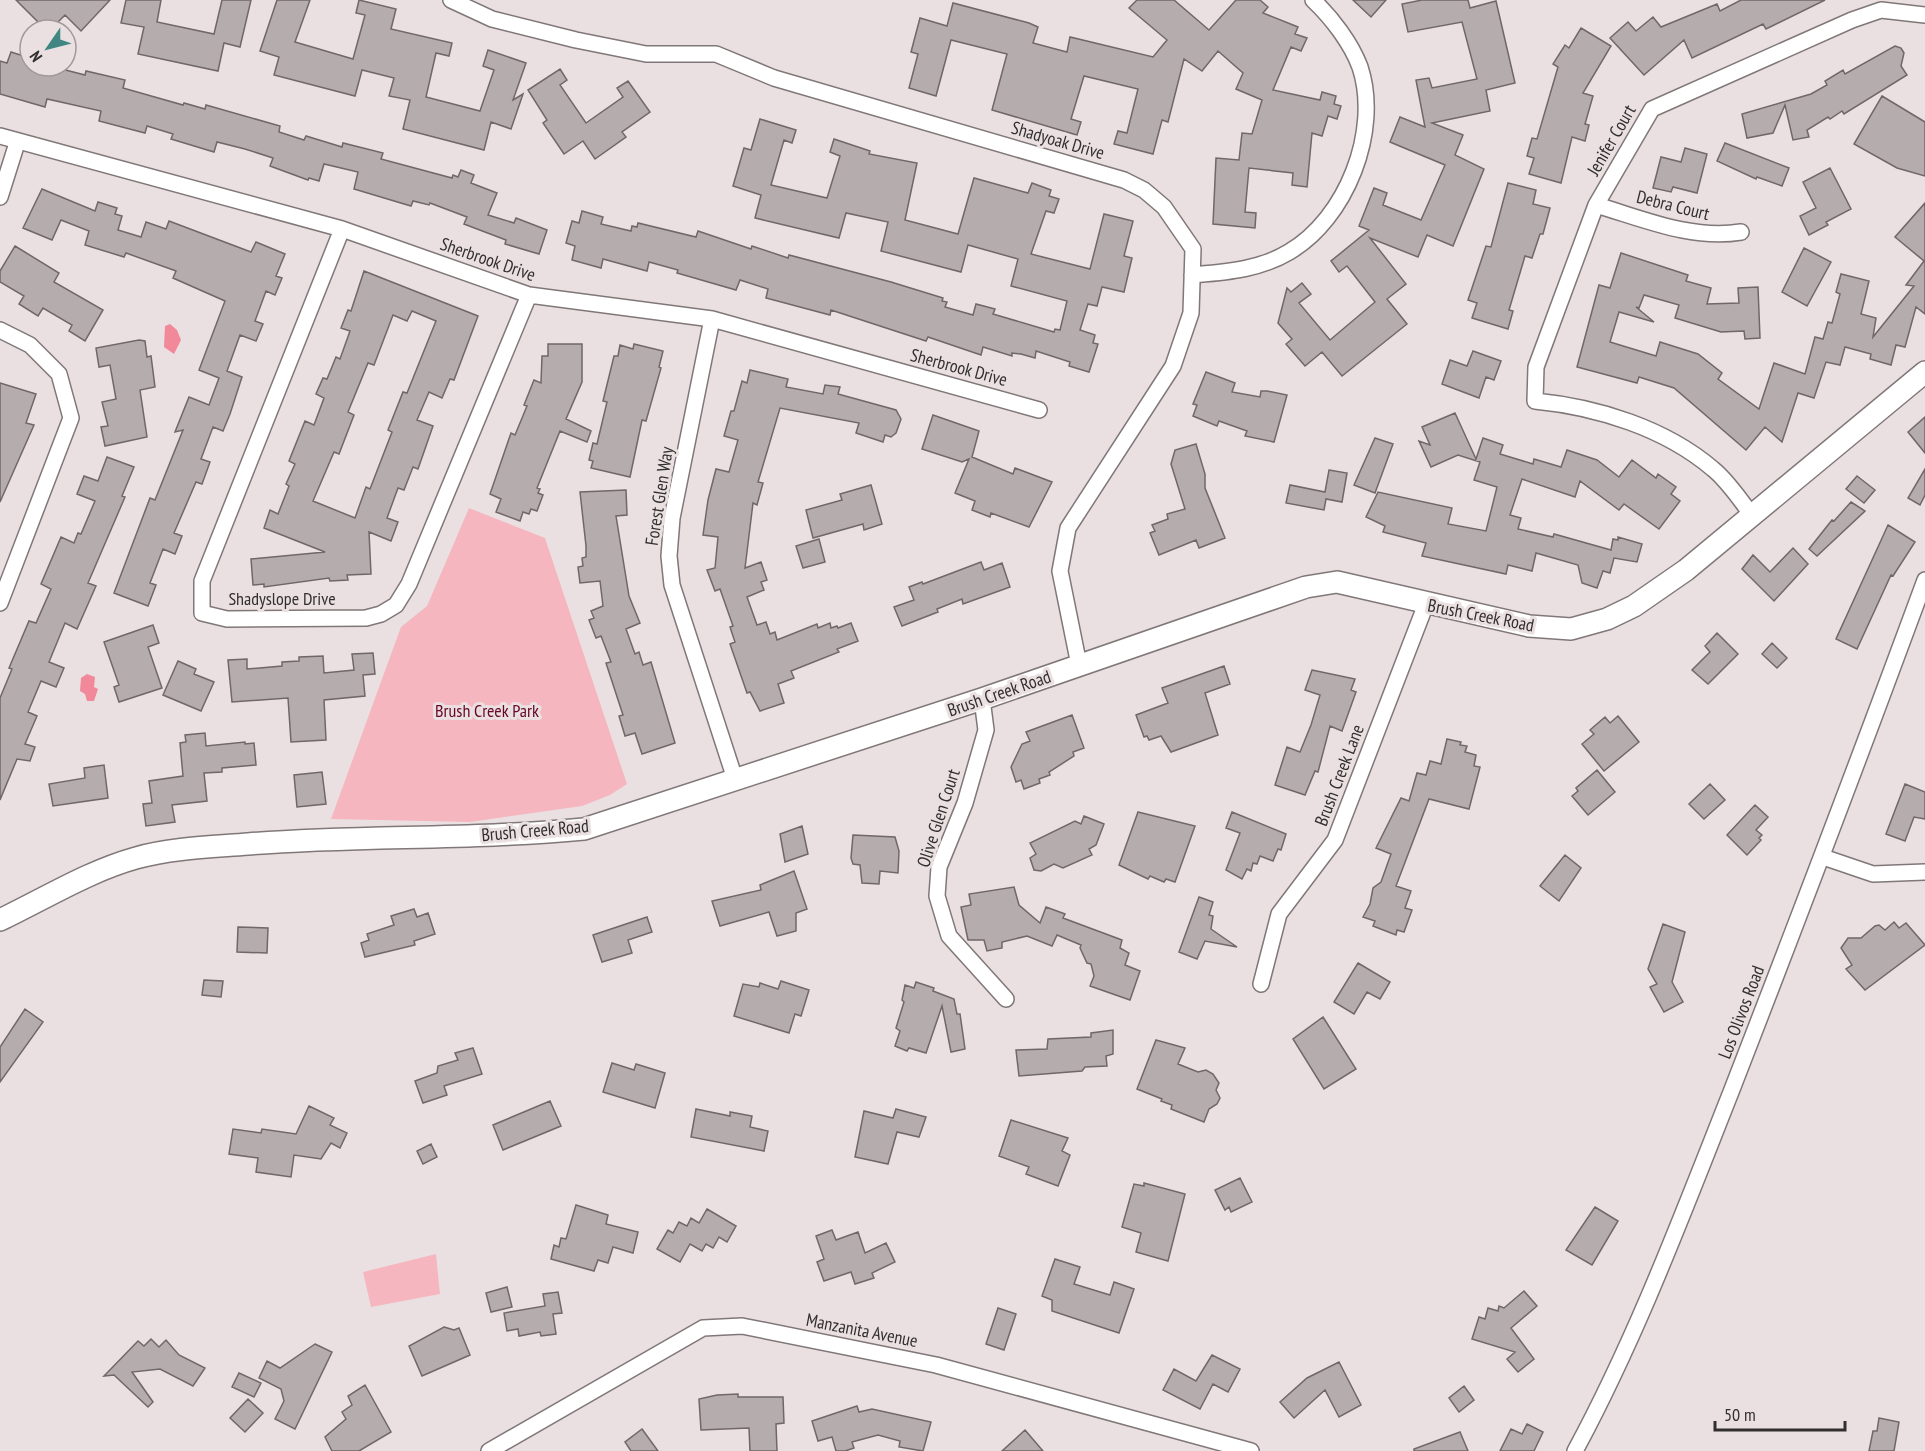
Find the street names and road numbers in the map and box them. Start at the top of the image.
street label: Jenifer Court [1581,100,1640,180]
street label: Shadyoak Drive [1009,116,1107,164]
street label: Debra Court [1634,185,1712,225]
street label: Sherbrook Drive [437,232,539,286]
street label: Sherbrook Drive [908,343,1010,391]
street label: Forest Glen Way [640,445,678,547]
street label: Shadyslope Drive [228,587,336,610]
street label: Brush Creek Road [1426,593,1536,637]
street label: Brush Creek Road [944,665,1054,721]
street label: Brush Creek Lane [1309,721,1369,829]
street label: Olive Glen Court [911,766,965,870]
street label: Brush Creek Road [480,814,590,846]
street label: Los Olivos Road [1713,962,1769,1062]
street label: Manzanita Avenue [804,1308,920,1352]

